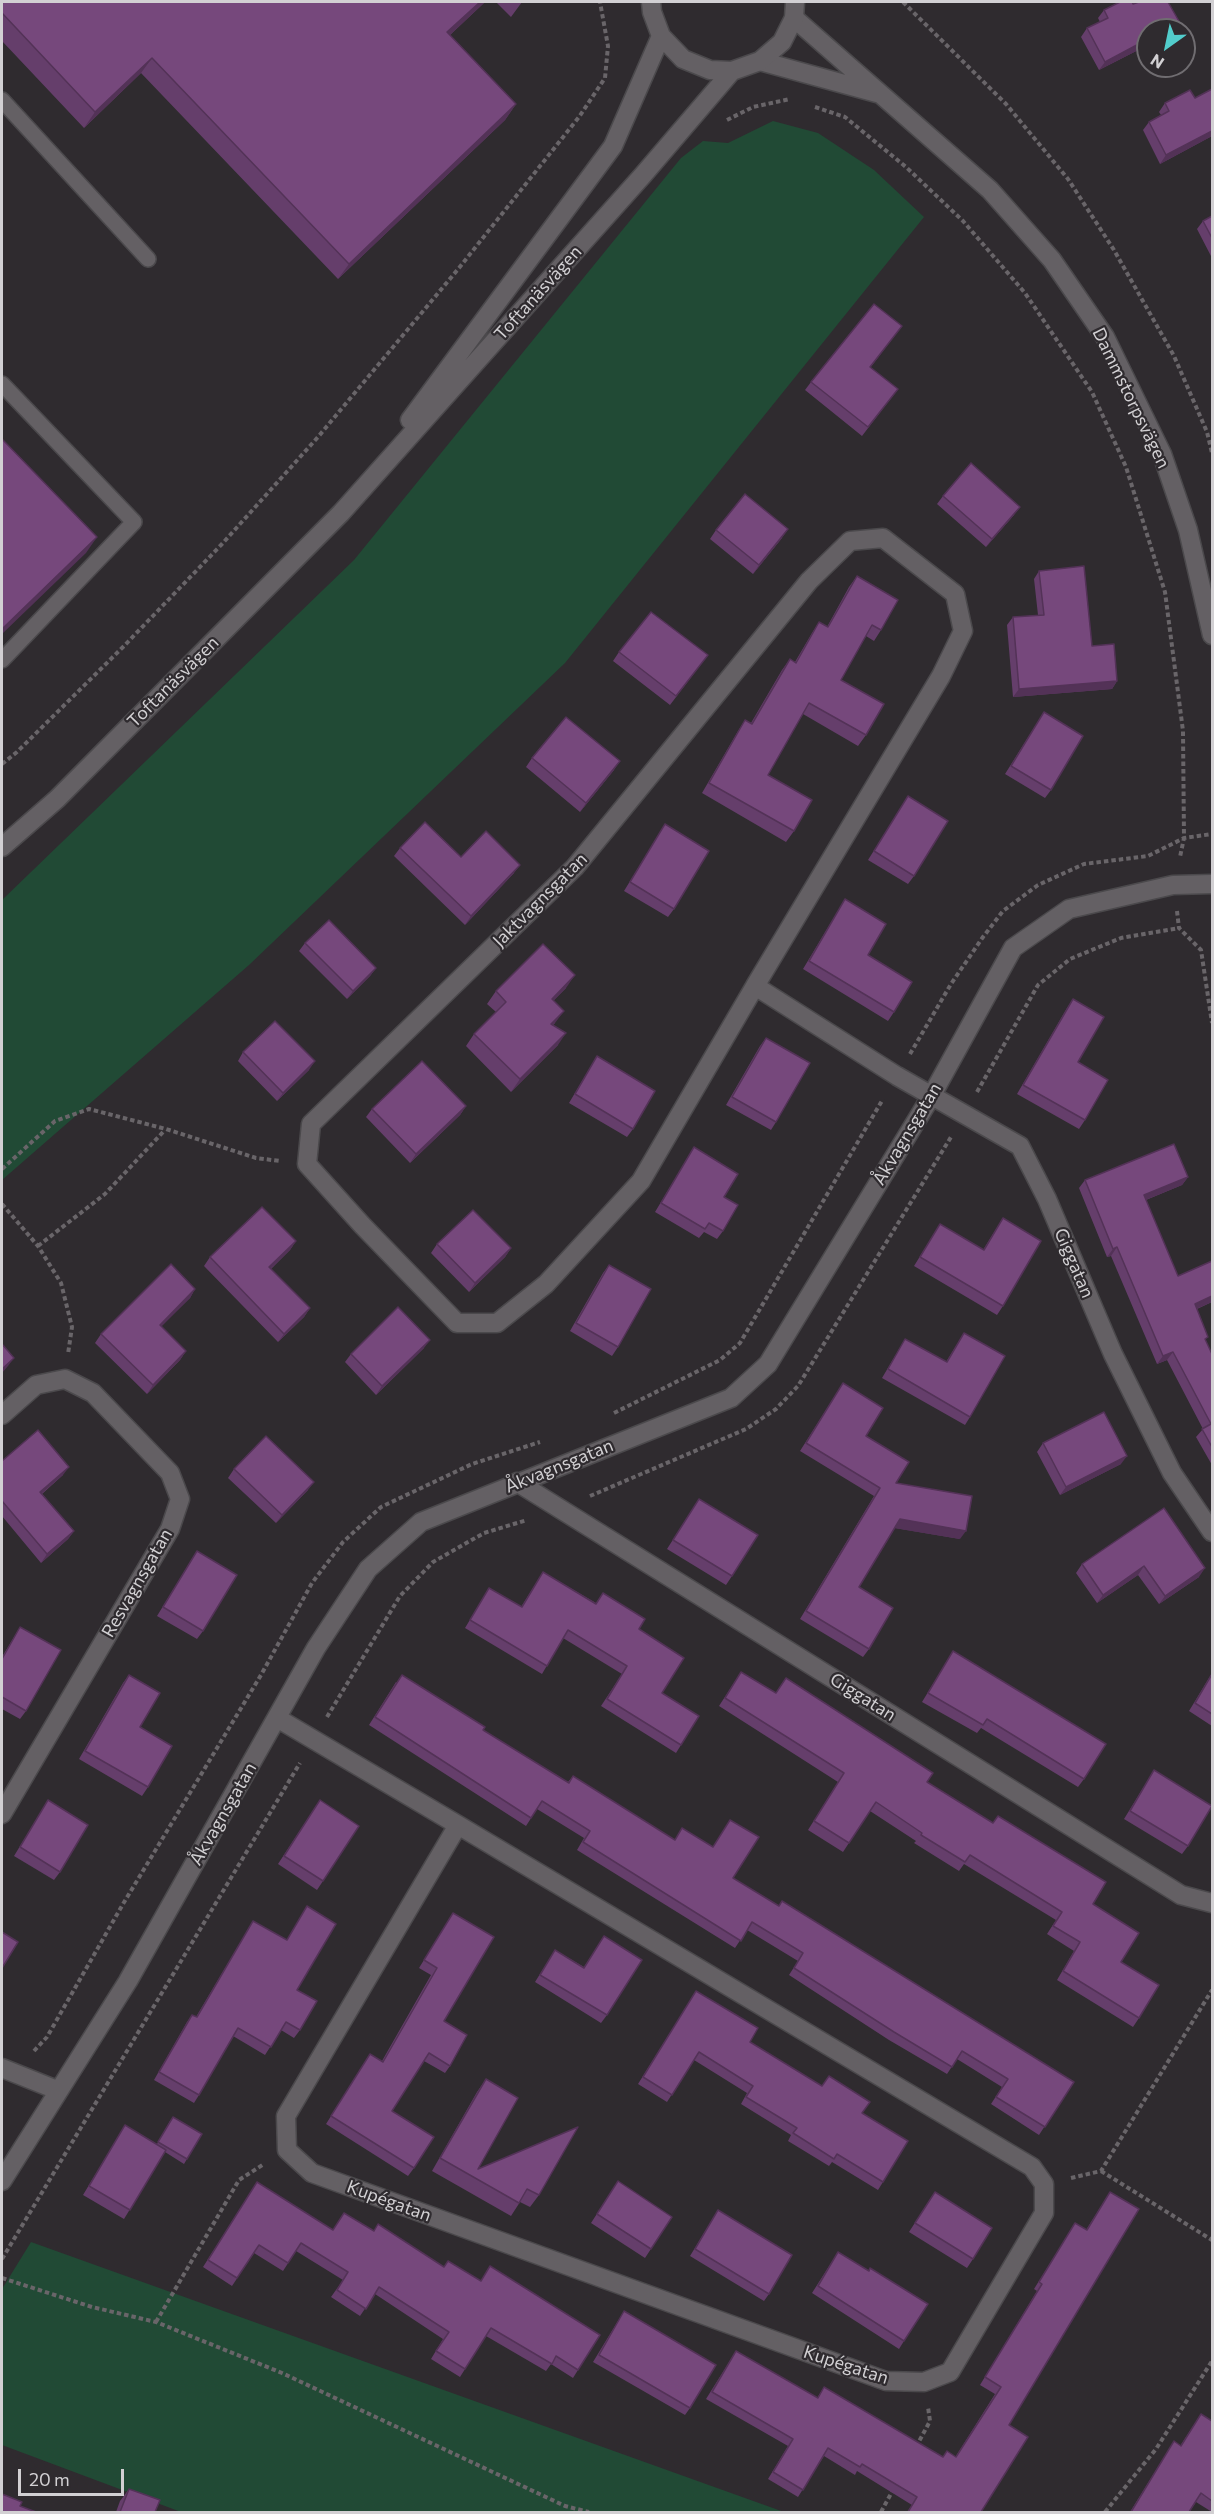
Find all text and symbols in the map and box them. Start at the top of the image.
north arrow [1136,18,1196,78]
text: N [1147,51,1167,73]
street label: Toftanäsvägen [490,241,586,345]
street label: Dammstorpsvägen [1088,324,1174,472]
street label: Toftanäsvägen [123,632,223,732]
street label: Jaktvagnsgatan [488,848,592,952]
street label: Åkvagnsgatan [868,1079,946,1189]
street label: Giggatan [1050,1225,1098,1301]
street label: Åkvagnsgatan [502,1434,616,1498]
street label: Resvagnsgatan [97,1525,177,1641]
street label: Giggatan [826,1668,900,1726]
street label: Åkvagnsgatan [185,1759,261,1869]
street label: Kupégatan [344,2176,434,2226]
street label: Kupégatan [801,2341,891,2389]
scale bar [21,2457,128,2495]
text: 20 m [29,2468,70,2490]

